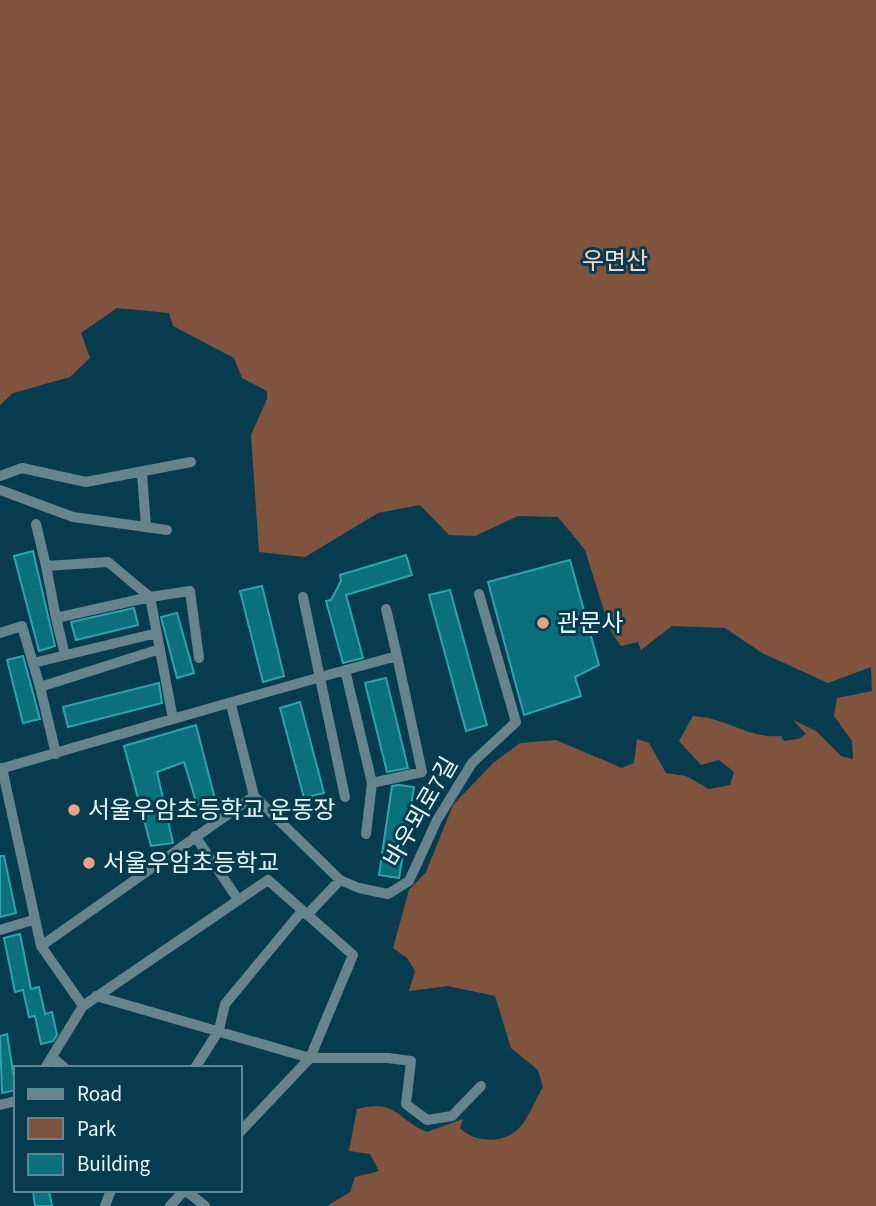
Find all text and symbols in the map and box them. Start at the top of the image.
park label: 우면산 [582,244,648,279]
place label: 관문사 [557,606,623,641]
marker: 관문사 [535,615,551,631]
street label: 바우뫼로7길 [375,750,467,874]
place label: 서울우암초등학교 운동장 [88,793,336,828]
marker: 서울우암초등학교 운동장 [66,802,82,818]
place label: 서울우암초등학교 [103,846,280,881]
marker: 서울우암초등학교 [81,855,97,871]
legend [14,1066,242,1192]
text: Road [77,1079,122,1109]
text: Park [77,1114,117,1144]
text: Building [77,1149,151,1179]

